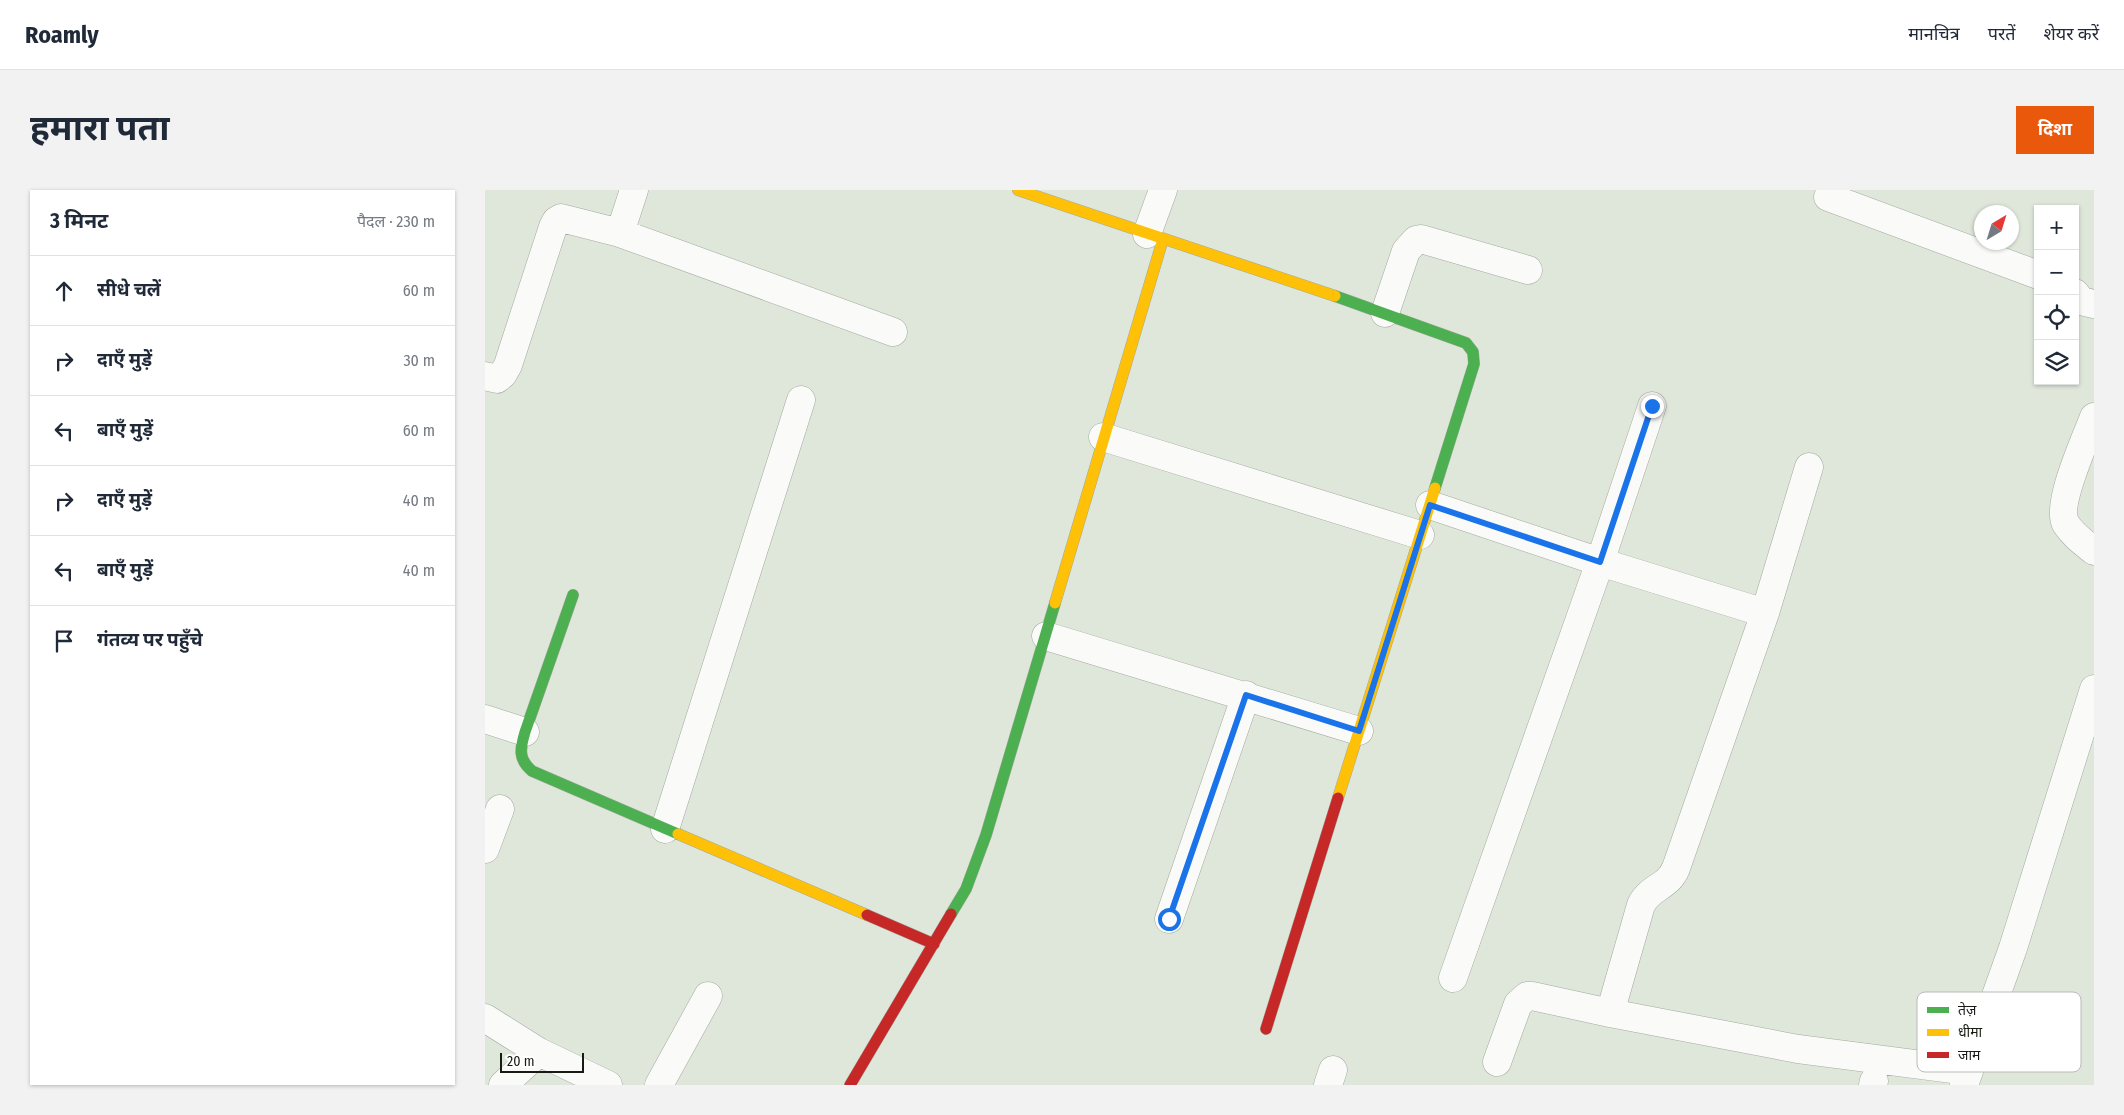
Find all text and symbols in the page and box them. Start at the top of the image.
text: Roamly [25,21,99,49]
text: मानचित्र [1908,23,1960,45]
text: परतें [1988,23,2016,45]
text: शेयर करें [2044,23,2099,45]
button: दिशा [2016,106,2094,154]
text: हमारा पता [30,107,169,149]
north arrow [1974,205,2019,250]
map controls [2034,205,2079,385]
button: + [2034,205,2079,250]
text: 3 मिनट [50,208,108,234]
text: पैदल · 230 m [357,212,435,231]
button: − [2034,250,2079,295]
icon: ahead [50,277,78,305]
text: सीधे चलें [97,278,161,301]
text: 60 m [403,281,435,300]
button: locate [2034,295,2079,340]
button: layers [2034,340,2079,385]
icon: right [50,347,78,375]
text: दाएँ मुड़ें [97,348,152,371]
text: 30 m [403,351,435,370]
route end [1641,395,1664,418]
icon: left [50,417,78,445]
text: बाएँ मुड़ें [97,418,153,441]
text: 60 m [403,421,435,440]
icon: right [50,487,78,515]
text: दाएँ मुड़ें [97,488,152,511]
text: 40 m [403,491,435,510]
icon: left [50,557,78,585]
text: बाएँ मुड़ें [97,558,153,581]
text: 40 m [403,561,435,580]
icon: arrive [50,627,78,655]
text: गंतव्य पर पहुँचे [97,628,203,651]
route start [1158,908,1181,931]
legend [1917,992,2081,1072]
text: तेज़ [1958,1001,1977,1019]
text: धीमा [1958,1024,1983,1041]
text: जाम [1958,1047,1981,1064]
scale bar [500,1050,584,1073]
text: 20 m [507,1053,535,1070]

